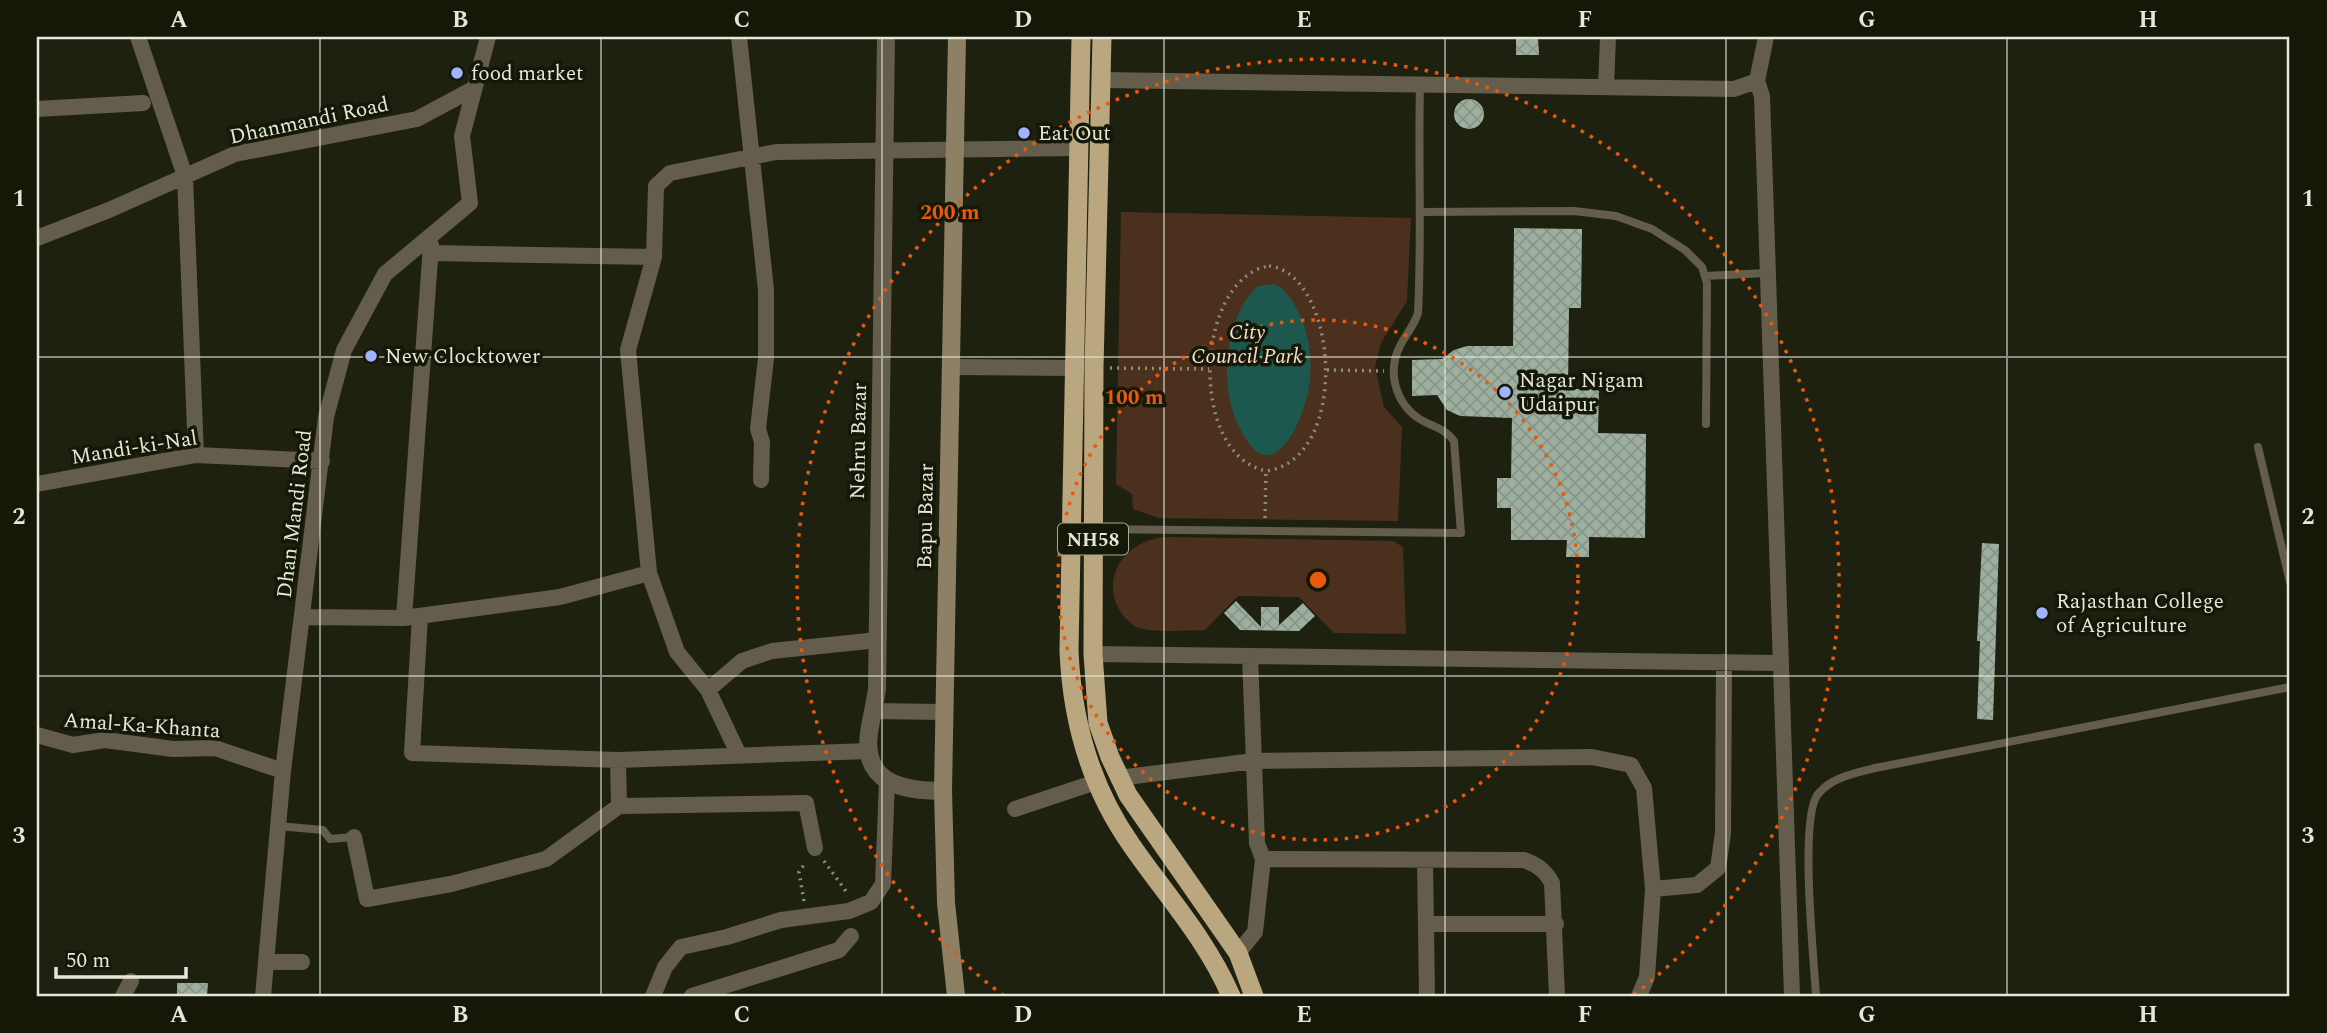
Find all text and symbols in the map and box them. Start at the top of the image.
text: A [170,3,188,38]
text: B [452,3,468,38]
text: C [734,3,750,38]
text: D [1014,3,1032,38]
text: E [1296,3,1312,38]
text: F [1578,3,1592,38]
text: G [1858,3,1876,38]
text: H [2138,3,2158,38]
place label: food market [471,58,584,90]
marker: food market [449,65,465,81]
street label: Dhanmandi Road [227,88,392,153]
place label: Eat Out [1038,118,1111,150]
marker: Eat Out [1016,125,1032,141]
text: 1 [13,182,25,217]
text: 1 [2302,182,2314,217]
text: 200 m [920,197,980,229]
park label: City Council Park [1191,317,1303,373]
place label: New Clocktower [385,341,540,373]
marker: New Clocktower [363,348,379,364]
place label: Nagar Nigam Udaipur [1519,365,1644,421]
street label: Nehru Bazar [842,382,876,500]
text: 100 m [1104,382,1164,414]
marker: Nagar Nigam Udaipur [1497,384,1513,400]
street label: Mandi-ki-Nal [69,422,200,474]
street label: Dhan Mandi Road [269,428,321,600]
street label: Bapu Bazar [909,463,943,569]
text: 2 [13,500,26,535]
text: 2 [2302,500,2315,535]
road number: NH58 [1058,524,1128,554]
centre of rings [1306,568,1330,592]
place label: Rajasthan College of Agriculture [2056,586,2224,642]
marker: Rajasthan College of Agriculture [2034,605,2050,621]
street label: Amal-Ka-Khanta [62,705,222,747]
text: 3 [13,819,26,854]
text: 3 [2302,819,2315,854]
scale bar [56,935,186,979]
text: 50 m [66,945,110,977]
text: A [170,998,188,1033]
text: B [452,998,468,1033]
text: C [734,998,750,1033]
text: D [1014,998,1032,1033]
text: E [1296,998,1312,1033]
text: F [1578,998,1592,1033]
text: G [1858,998,1876,1033]
text: H [2138,998,2158,1033]

